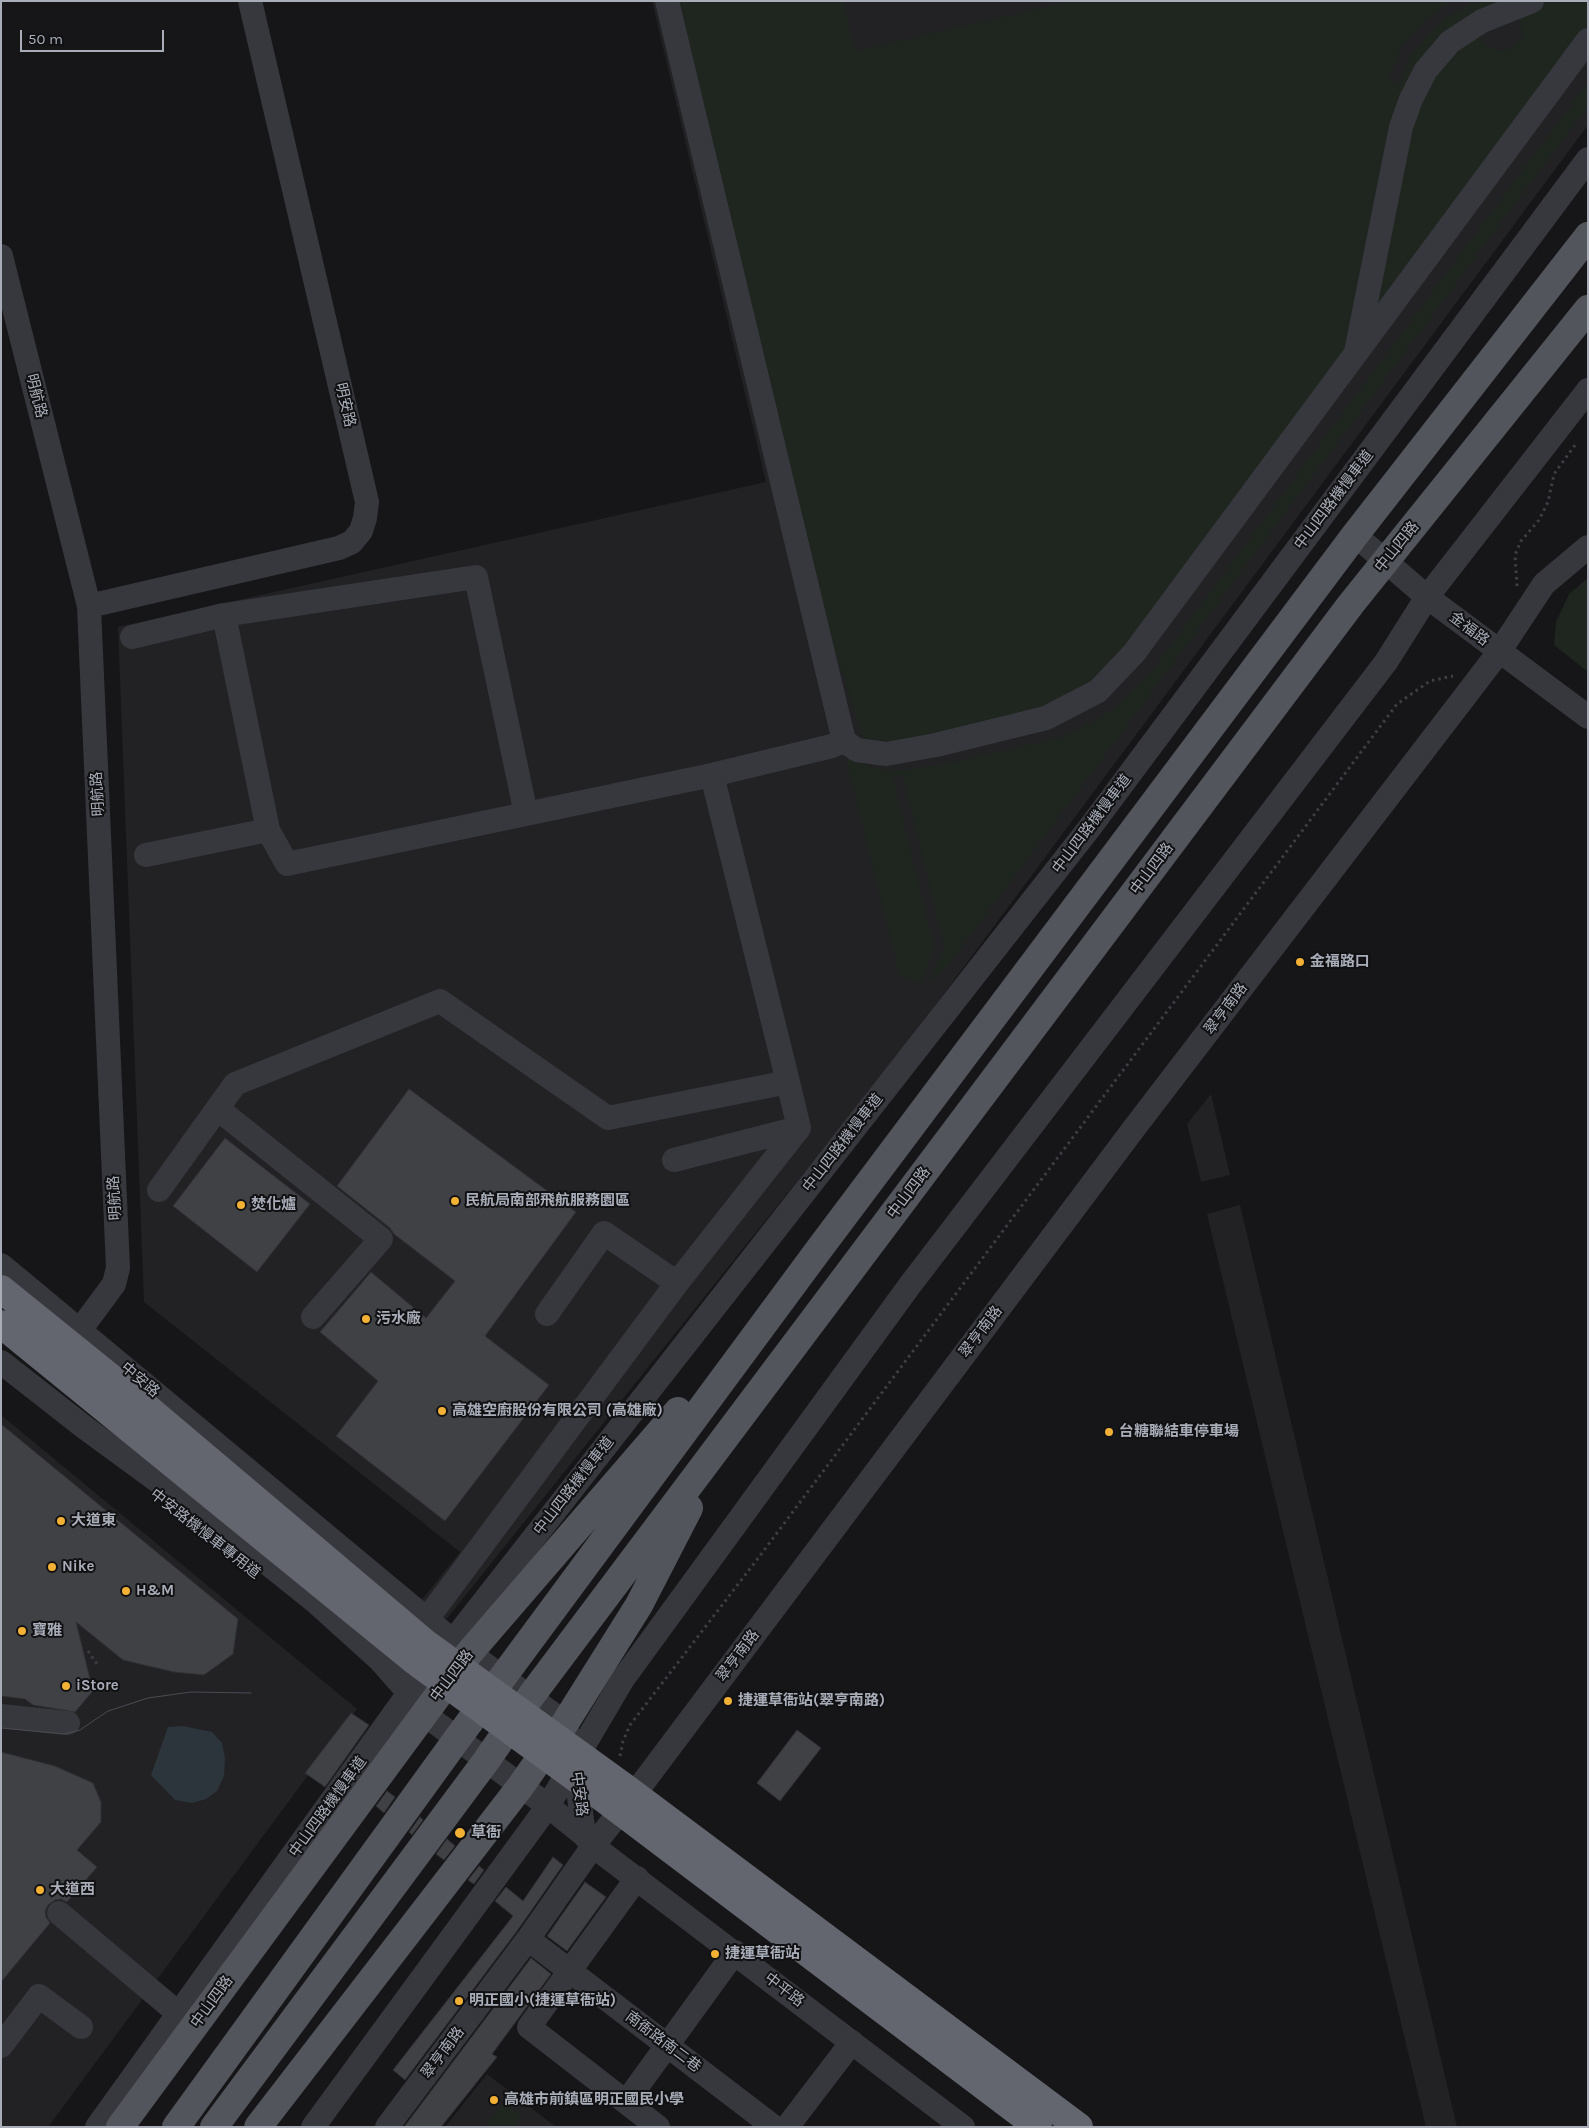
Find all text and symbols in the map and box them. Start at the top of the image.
scale bar [22,20,166,52]
text: 50 m [28,30,63,48]
street label: 明航路 [22,372,50,420]
street label: 明安路 [331,381,359,429]
street label: 中山四路機慢車道 [1291,447,1377,553]
street label: 中山四路 [1371,518,1423,576]
street label: 金福路 [1446,608,1492,650]
street label: 明航路 [88,771,108,817]
street label: 中山四路機慢車道 [1049,771,1135,877]
street label: 中山四路 [1127,840,1177,898]
place label: 金福路口 [1310,953,1370,971]
marker: 金福路口 [1294,956,1306,968]
street label: 翠亨南路 [1201,980,1251,1038]
street label: 中山四路機慢車道 [799,1090,887,1196]
street label: 中山四路 [884,1164,934,1222]
street label: 明航路 [105,1175,125,1221]
place label: 民航局南部飛航服務園區 [465,1192,630,1210]
marker: 民航局南部飛航服務園區 [449,1195,461,1207]
place label: 焚化爐 [251,1196,296,1214]
marker: 焚化爐 [235,1199,247,1211]
street label: 翠亨南路 [956,1303,1006,1361]
place label: 污水廠 [376,1310,421,1328]
marker: 污水廠 [360,1313,372,1325]
street label: 中安路 [117,1359,163,1401]
place label: 高雄空廚股份有限公司 (高雄廠) [452,1402,663,1420]
marker: 高雄空廚股份有限公司 (高雄廠) [436,1405,448,1417]
place label: 台糖聯結車停車場 [1119,1423,1239,1441]
marker: 台糖聯結車停車場 [1103,1426,1115,1438]
street label: 中山四路機慢車道 [530,1433,618,1539]
street label: 中安路機慢車專用道 [146,1485,264,1583]
place label: 大道東 [71,1512,116,1530]
marker: 大道東 [55,1515,67,1527]
place label: Nike [62,1558,94,1576]
marker: Nike [46,1561,58,1573]
place label: H&M [136,1582,174,1600]
marker: H&M [120,1585,132,1597]
place label: 寶雅 [32,1622,62,1640]
marker: 寶雅 [16,1625,28,1637]
street label: 翠亨南路 [713,1627,763,1685]
street label: 中山四路 [427,1647,477,1705]
place label: iStore [76,1677,119,1695]
marker: iStore [60,1680,72,1692]
place label: 捷運草衙站(翠亨南路) [738,1692,885,1710]
marker: 捷運草衙站(翠亨南路) [722,1695,734,1707]
street label: 中山四路機慢車道 [285,1753,371,1861]
street label: 中安路 [567,1771,591,1817]
place label: 草衙 [471,1824,501,1842]
marker: 草衙 [453,1826,467,1840]
place label: 大道西 [50,1881,95,1899]
marker: 大道西 [34,1884,46,1896]
place label: 捷運草衙站 [725,1945,800,1963]
marker: 捷運草衙站 [709,1948,721,1960]
street label: 中平路 [761,1969,807,2011]
street label: 中山四路 [187,1972,237,2032]
place label: 明正國小(捷運草衙站) [469,1992,616,2010]
marker: 明正國小(捷運草衙站) [453,1995,465,2007]
street label: 南衙路南二巷 [622,2008,704,2076]
street label: 翠亨南路 [418,2024,468,2082]
place label: 高雄市前鎮區明正國民小學 [504,2091,684,2109]
marker: 高雄市前鎮區明正國民小學 [488,2094,500,2106]

